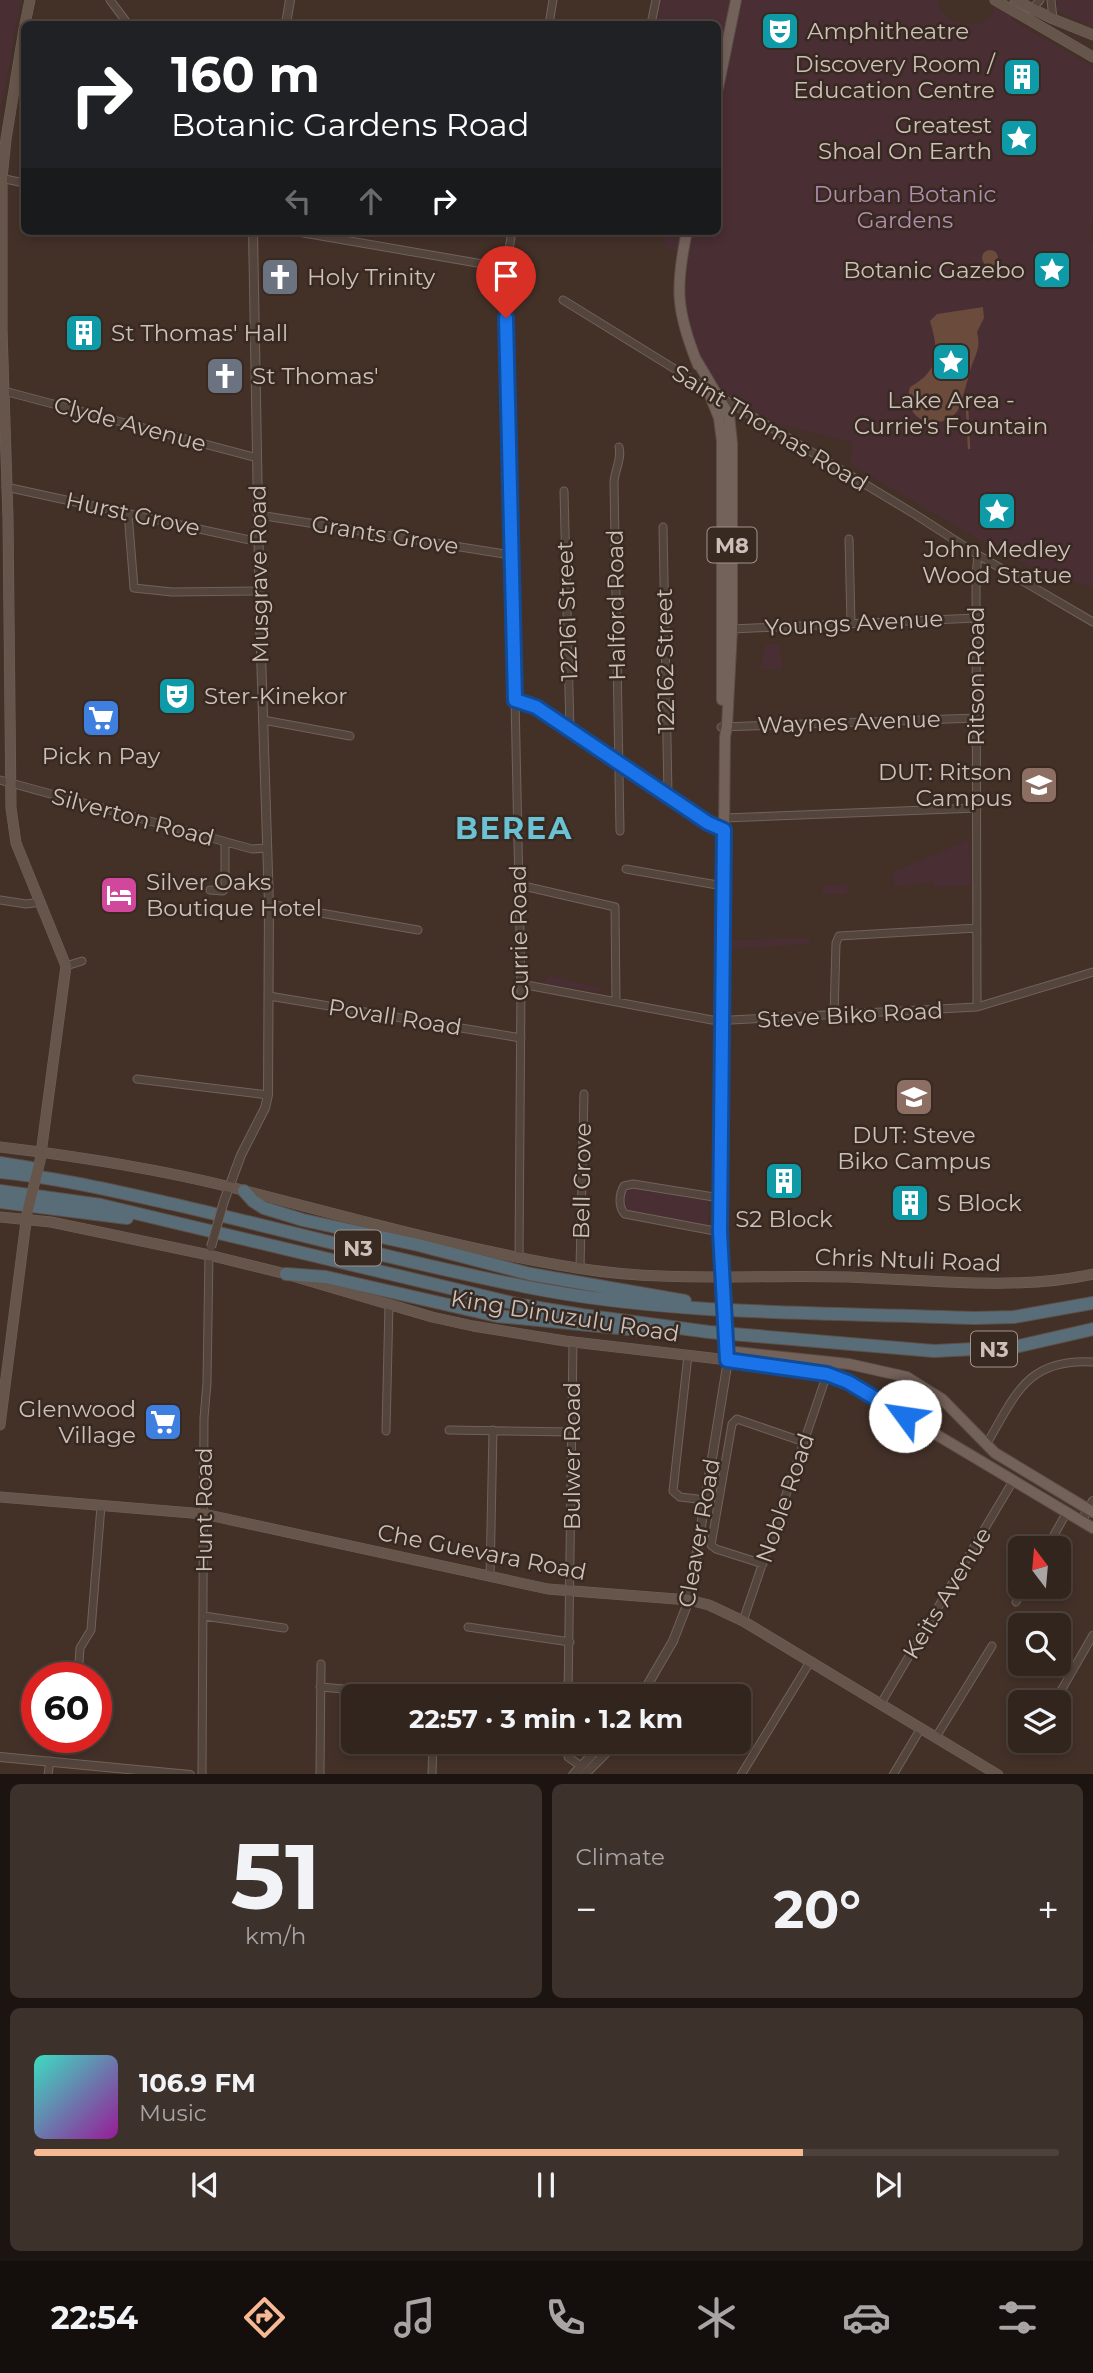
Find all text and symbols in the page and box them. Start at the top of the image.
theatre icon: Amphitheatre [759,10,801,52]
place label: Amphitheatre [807,17,969,45]
text: 160 m [171,45,320,104]
icon: right [56,49,147,140]
place label: Discovery Room / Education Centre [793,50,996,104]
building icon: Discovery Room / Education Centre [1001,56,1043,98]
text: Botanic Gardens Road [171,105,529,144]
place label: Greatest Shoal On Earth [818,111,992,165]
place icon: Greatest Shoal On Earth [998,117,1040,159]
park label: Durban Botanic Gardens [813,180,997,234]
icon: left [279,182,317,220]
icon: ahead [352,182,390,220]
icon: right [425,182,463,220]
pin [476,246,536,318]
place icon: Botanic Gazebo [1031,249,1073,291]
church icon: Holy Trinity [259,256,301,298]
place label: Botanic Gazebo [843,256,1025,284]
icon: arrive [487,257,525,295]
place label: Holy Trinity [307,263,436,291]
building icon: St Thomas' Hall [63,312,105,354]
place label: St Thomas' Hall [111,319,288,347]
place icon: Lake Area - Currie's Fountain [930,341,972,383]
church icon: St Thomas' [204,355,246,397]
street label: Saint Thomas Road [667,358,873,498]
place label: St Thomas' [252,362,379,390]
place label: Lake Area - Currie's Fountain [854,386,1048,440]
street label: Clyde Avenue [51,390,209,458]
street label: Musgrave Road [243,485,275,663]
street label: Hurst Grove [63,486,203,542]
place icon: John Medley Wood Statue [976,490,1018,532]
street label: Grants Grove [309,510,461,560]
road number: M8 [708,528,756,562]
street label: Halford Road [601,529,631,681]
place label: John Medley Wood Statue [922,535,1072,589]
street label: 122161 Street [551,540,583,682]
street label: 122162 Street [650,588,680,734]
street label: Youngs Avenue [764,604,944,642]
street label: Ritson Road [962,606,990,746]
theatre icon: Ster-Kinekor [156,675,198,717]
place label: Ster-Kinekor [204,682,348,710]
supermarket icon: Pick n Pay [80,697,122,739]
street label: Waynes Avenue [757,705,941,739]
place label: Pick n Pay [42,742,161,770]
place label: DUT: Ritson Campus [878,758,1012,812]
school or university icon: DUT: Ritson Campus [1018,764,1060,806]
street label: Silverton Road [49,782,217,852]
district label: BEREA [455,810,573,847]
street label: Currie Road [504,865,534,1001]
place label: Silver Oaks Boutique Hotel [146,868,322,922]
hotel icon: Silver Oaks Boutique Hotel [98,874,140,916]
street label: Povall Road [326,993,464,1041]
street label: Steve Biko Road [756,996,944,1034]
school or university icon: DUT: Steve Biko Campus [893,1076,935,1118]
place label: DUT: Steve Biko Campus [837,1121,991,1175]
street label: Bell Grove [567,1123,597,1239]
building icon: S2 Block [763,1160,805,1202]
building icon: S Block [889,1182,931,1224]
place label: S Block [937,1189,1022,1217]
place label: S2 Block [735,1205,833,1233]
road number: N3 [335,1230,381,1266]
street label: Chris Ntuli Road [814,1243,1002,1277]
street label: King Dinuzulu Road [449,1284,681,1348]
road number: N3 [971,1332,1017,1366]
position arrow [868,1379,942,1453]
street label: Bulwer Road [558,1382,586,1530]
place label: Glenwood Village [19,1395,136,1449]
supermarket icon: Glenwood Village [142,1401,184,1443]
street label: Noble Road [750,1430,820,1566]
street label: Hunt Road [190,1447,218,1573]
street label: Cleaver Road [672,1456,726,1610]
street label: Che Guevara Road [375,1518,589,1586]
street label: Keits Avenue [897,1522,997,1664]
north arrow [1008,1536,1071,1600]
map controls [1008,1536,1071,1753]
button: search [1008,1613,1071,1676]
speed limit sign: 60 [21,1662,112,1753]
button: layers [1008,1690,1071,1753]
text: 22:57 · 3 min · 1.2 km [409,1703,683,1735]
text: 51 [231,1821,321,1932]
text: Climate [576,1843,665,1871]
text: 20° [773,1878,861,1941]
text: − [576,1886,597,1933]
text: + [1037,1886,1059,1933]
text: km/h [245,1922,306,1950]
text: 106.9 FM [139,2067,256,2099]
text: Music [139,2099,207,2127]
icon: previous [186,2166,224,2204]
icon: pause [527,2166,565,2204]
icon: next [869,2166,907,2204]
icon: directions [240,2293,289,2342]
icon: music [390,2293,439,2342]
icon: phone [541,2293,590,2342]
icon: climate [692,2293,741,2342]
icon: car [842,2293,891,2342]
icon: filters [993,2293,1042,2342]
text: 22:54 [51,2298,138,2337]

